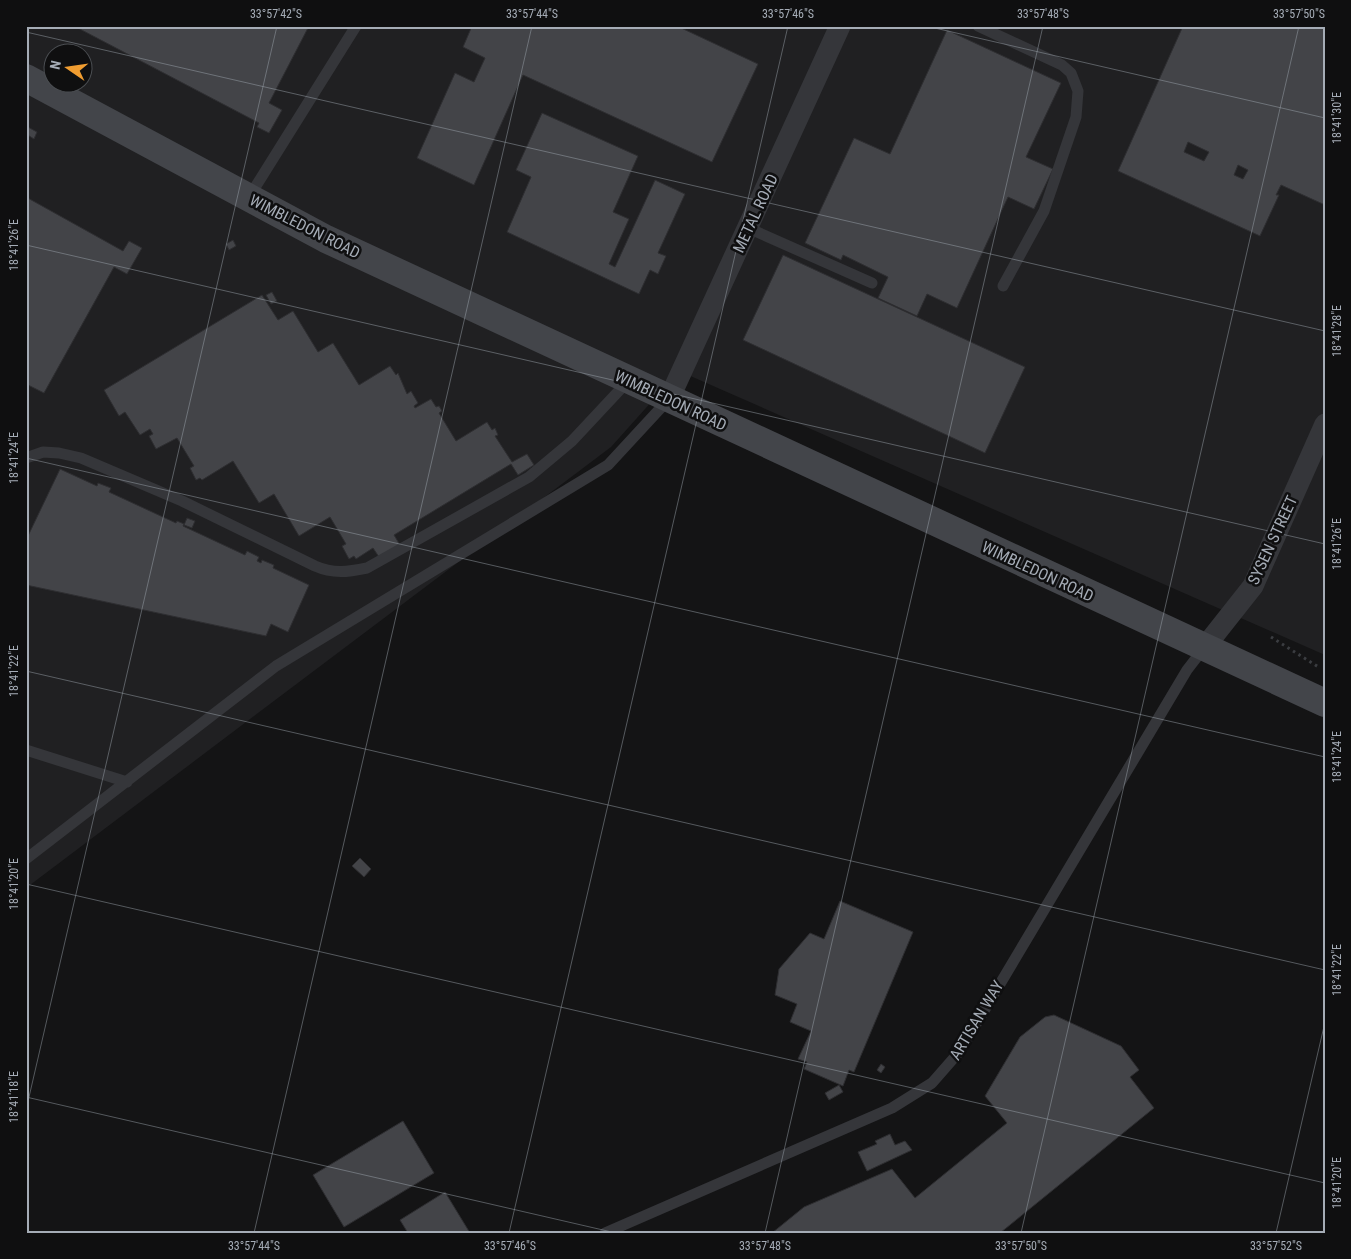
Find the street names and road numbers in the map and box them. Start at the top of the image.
street label: METAL ROAD [729,171,782,256]
street label: WIMBLEDON ROAD [246,190,363,262]
street label: WIMBLEDON ROAD [612,366,730,435]
street label: SYSEN STREET [1244,493,1301,588]
street label: WIMBLEDON ROAD [979,537,1097,606]
street label: ARTISAN WAY [945,977,1008,1063]

